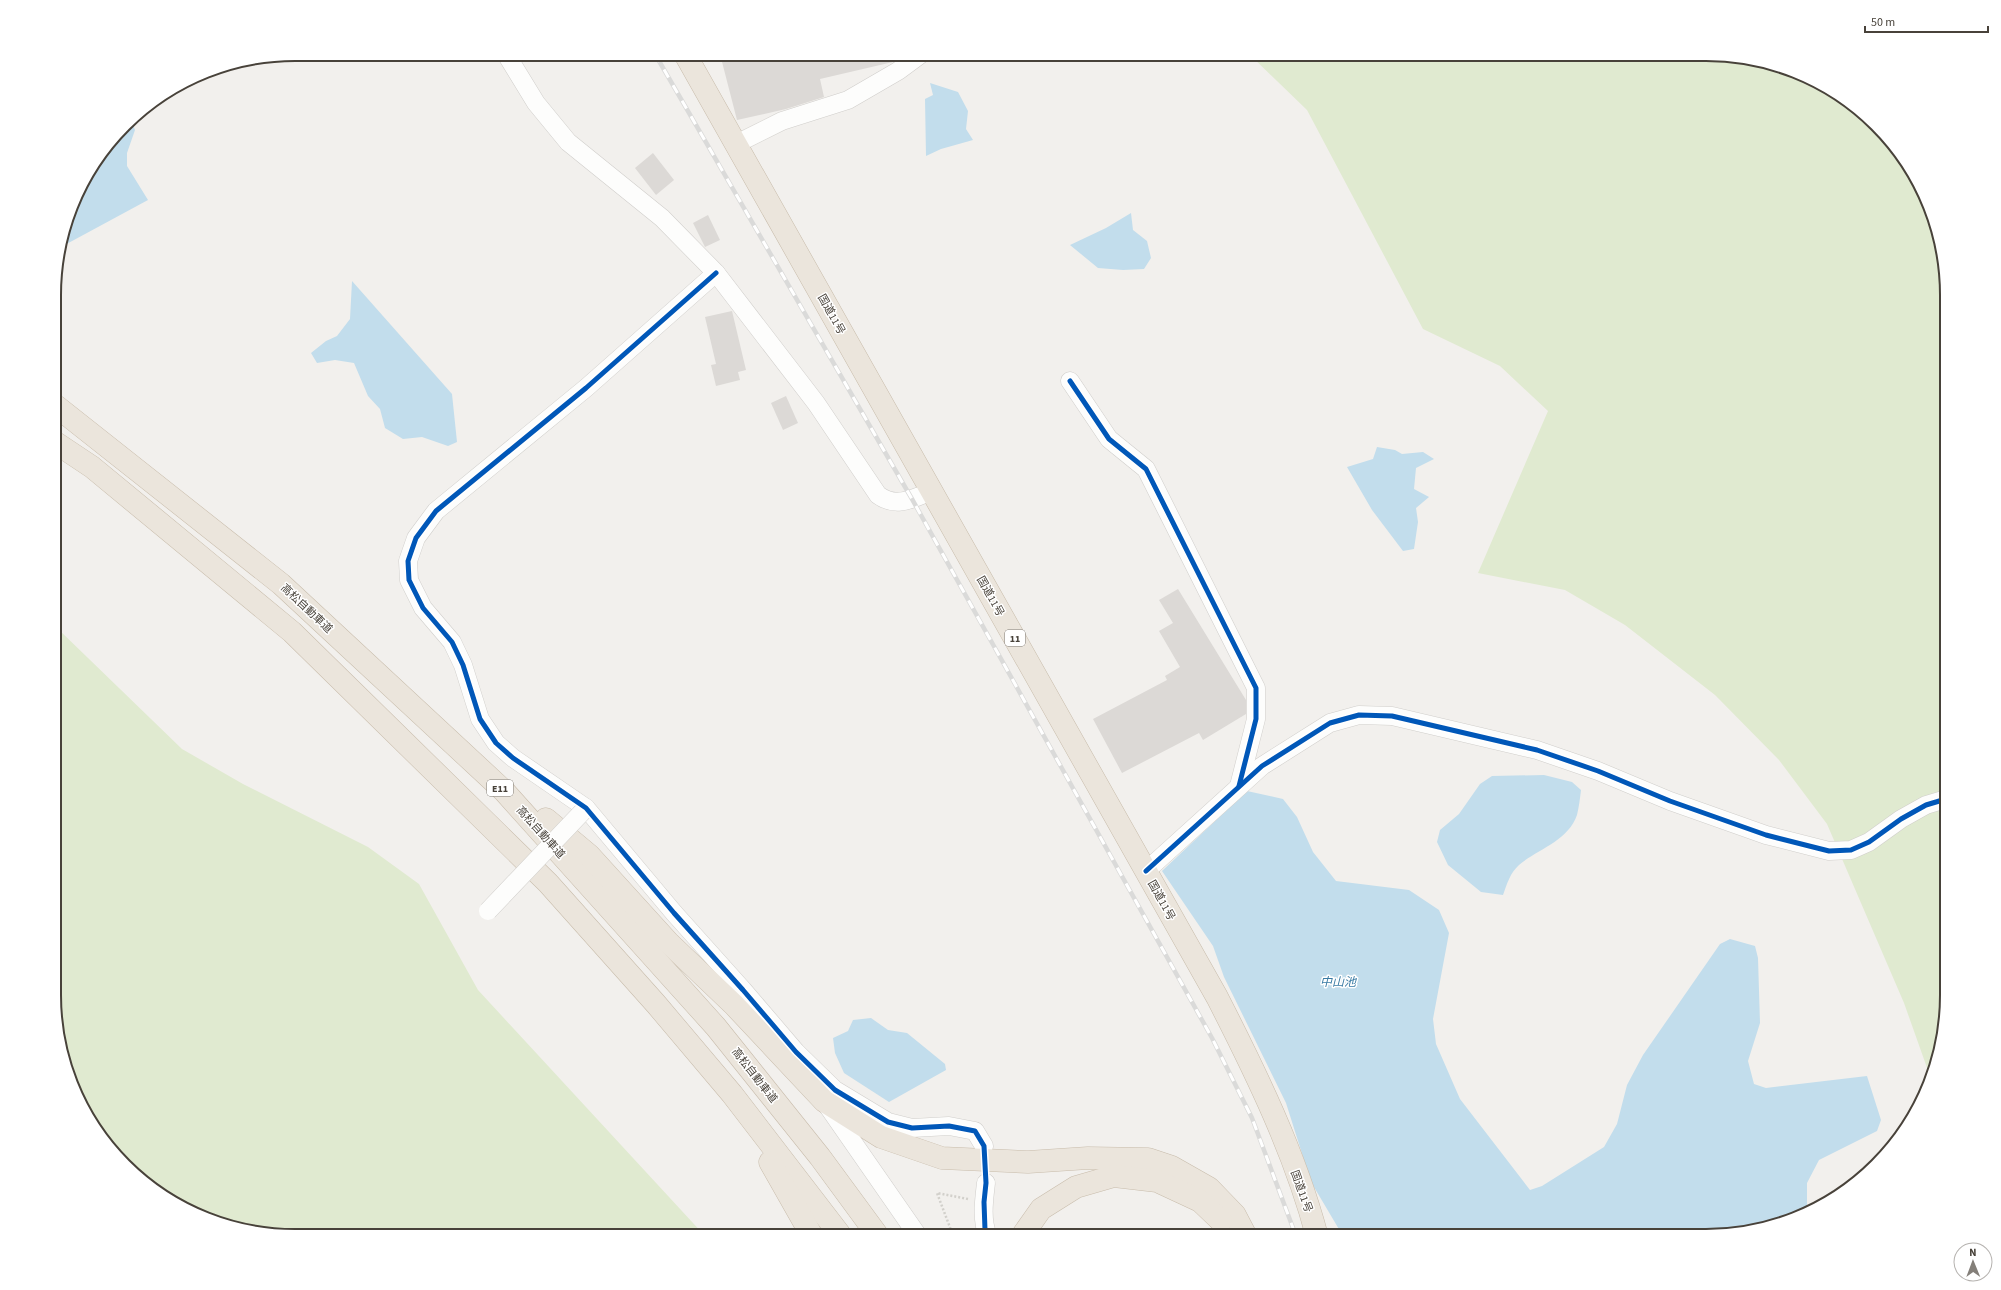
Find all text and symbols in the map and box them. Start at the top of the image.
scale bar [1865,8,1988,34]
text: 50 m [1871,14,1895,31]
street label: 国道11号 [814,291,849,337]
street label: 国道11号 [973,573,1008,619]
street label: 高松自動車道 [277,580,336,636]
road number: 11 [1005,630,1025,646]
road number: E11 [487,780,513,796]
street label: 高松自動車道 [513,803,568,862]
street label: 国道11号 [1144,877,1179,923]
water label: 中山池 [1320,974,1357,991]
street label: 高松自動車道 [728,1045,781,1106]
street label: 国道11号 [1287,1168,1316,1214]
north arrow [1953,1242,1993,1282]
text: N [1969,1245,1977,1260]

